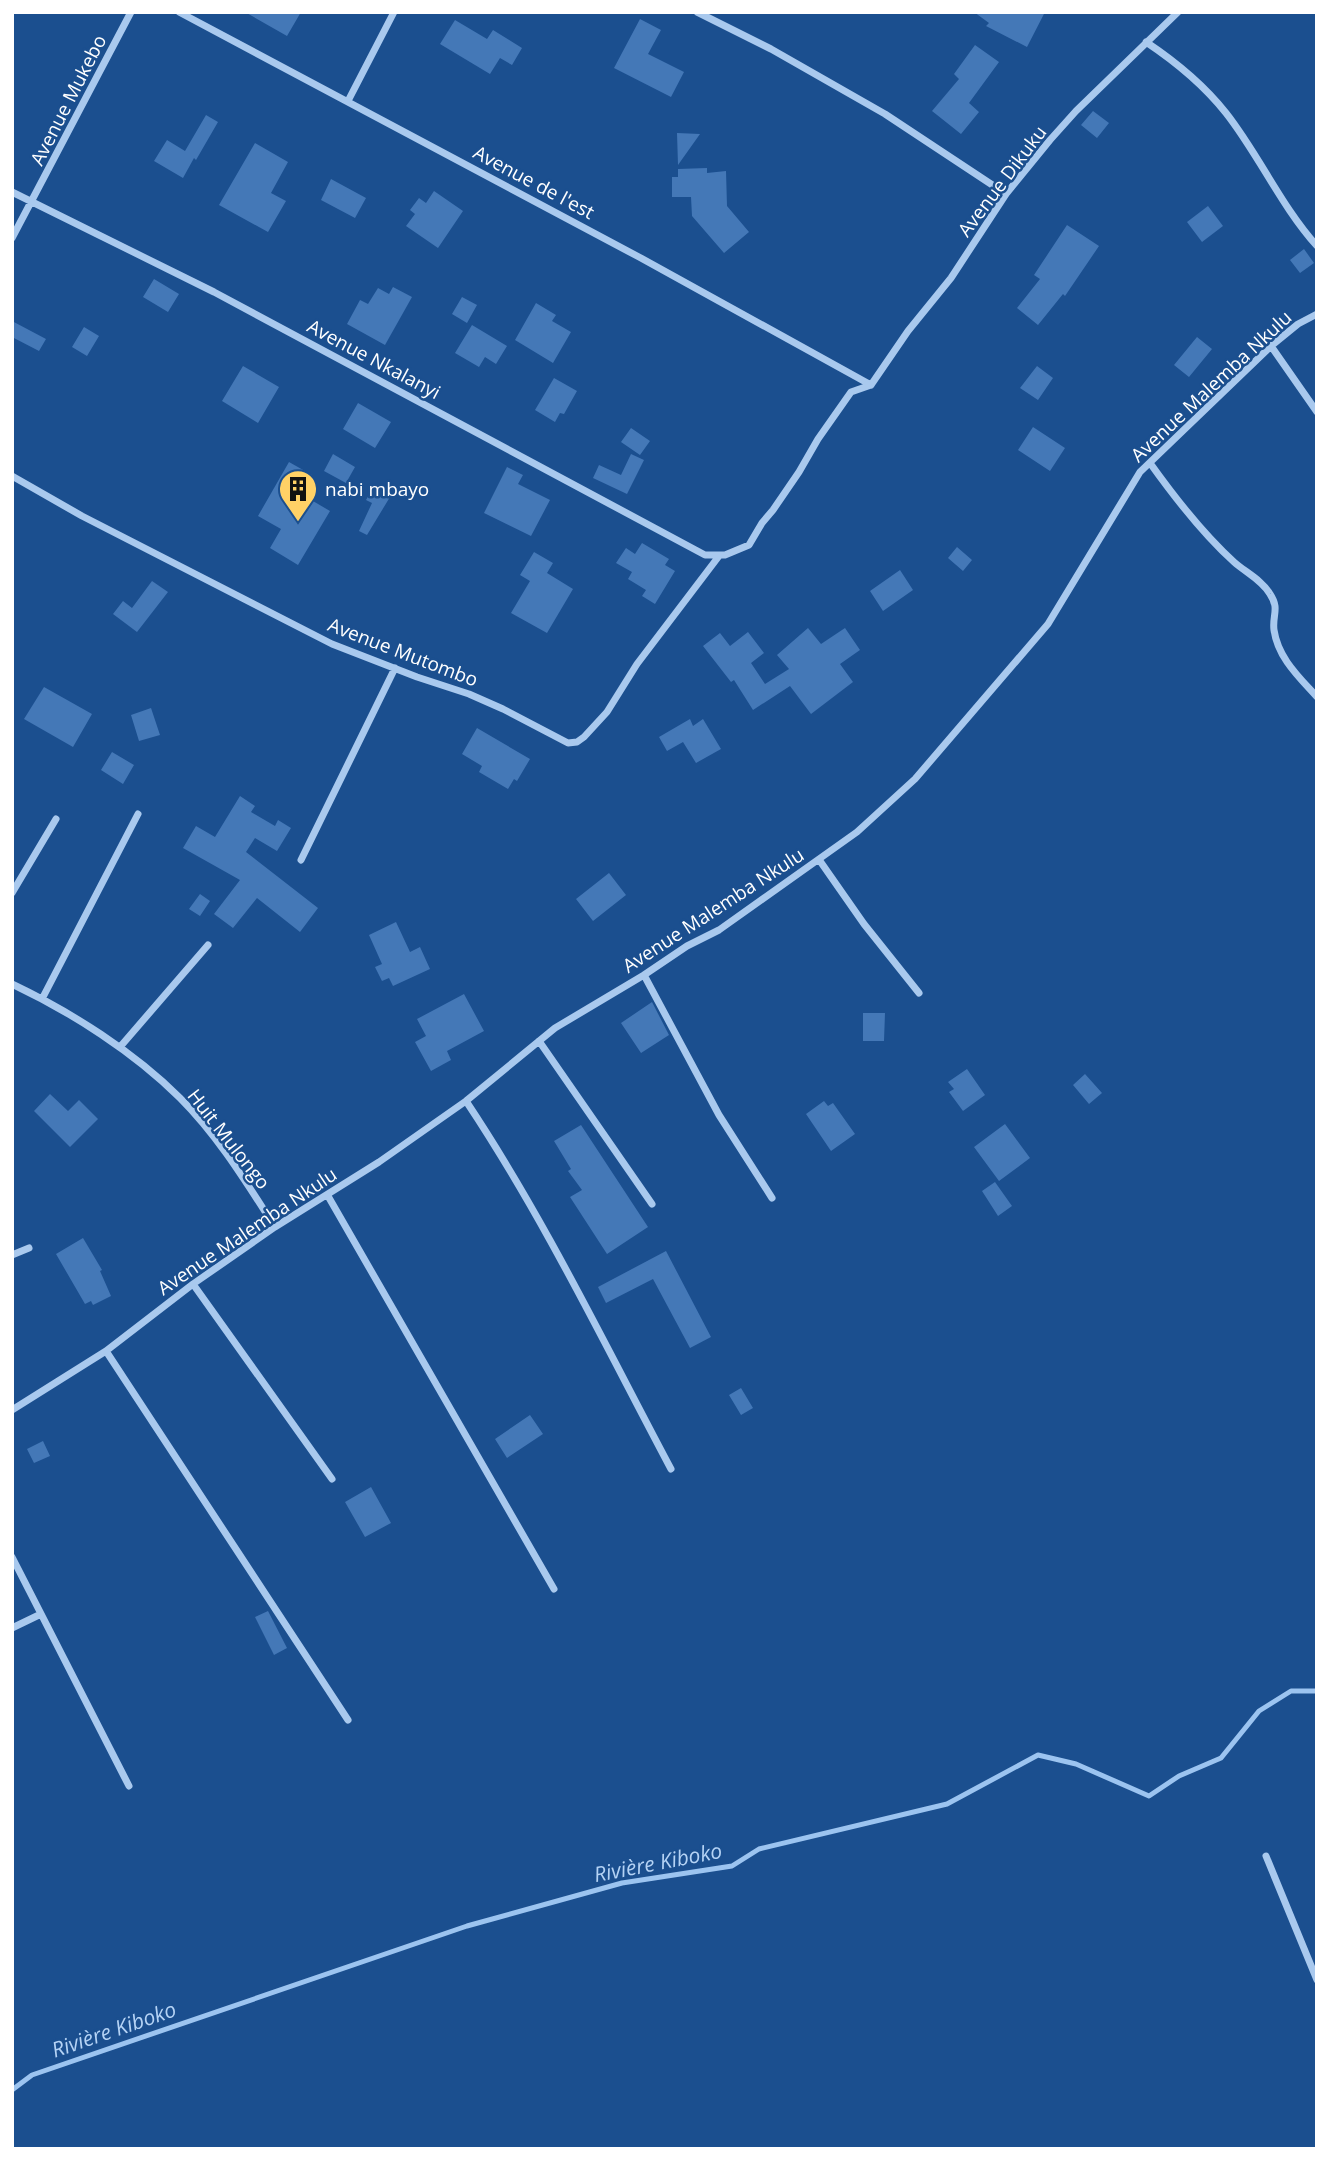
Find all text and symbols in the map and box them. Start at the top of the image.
street label: Avenue Mukebo [24,30,112,170]
street label: Avenue Dikuku [952,120,1052,242]
street label: Avenue de l'est [469,139,599,225]
street label: Avenue Malemba Nkulu [1125,304,1297,468]
street label: Avenue Nkalanyi [303,313,445,405]
building icon: nabi mbayo [277,468,319,523]
place label: nabi mbayo [325,476,429,502]
street label: Avenue Mutombo [324,611,482,693]
street label: Avenue Malemba Nkulu [617,842,809,978]
street label: Huit Mulongo [182,1084,276,1194]
street label: Avenue Malemba Nkulu [152,1161,342,1301]
water label: Rivière Kiboko [591,1836,724,1888]
water label: Rivière Kiboko [48,1995,180,2063]

